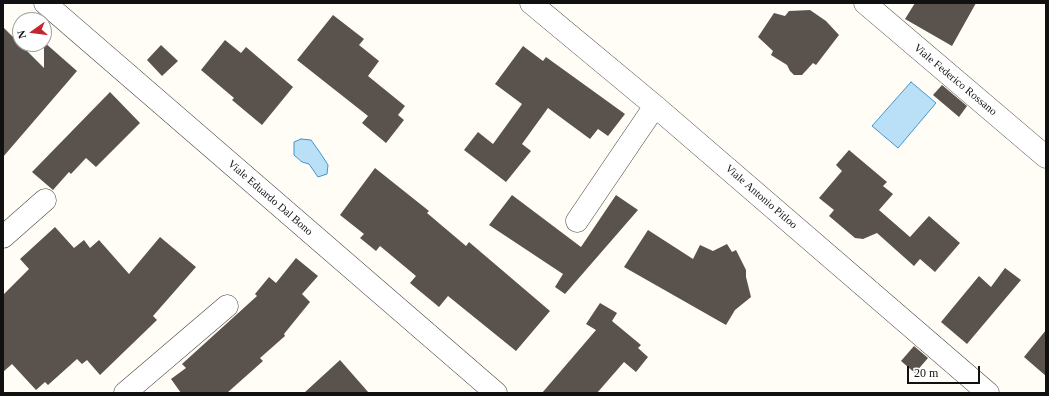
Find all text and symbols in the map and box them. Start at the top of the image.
north arrow [12,12,52,52]
text: N [15,29,28,40]
street label: Viale Federico Rossano [911,41,999,119]
street label: Viale Eduardo Dal Bono [225,157,315,239]
street label: Viale Antonio Pitloo [722,162,800,232]
scale bar [909,358,982,384]
text: 20 m [914,366,938,380]

